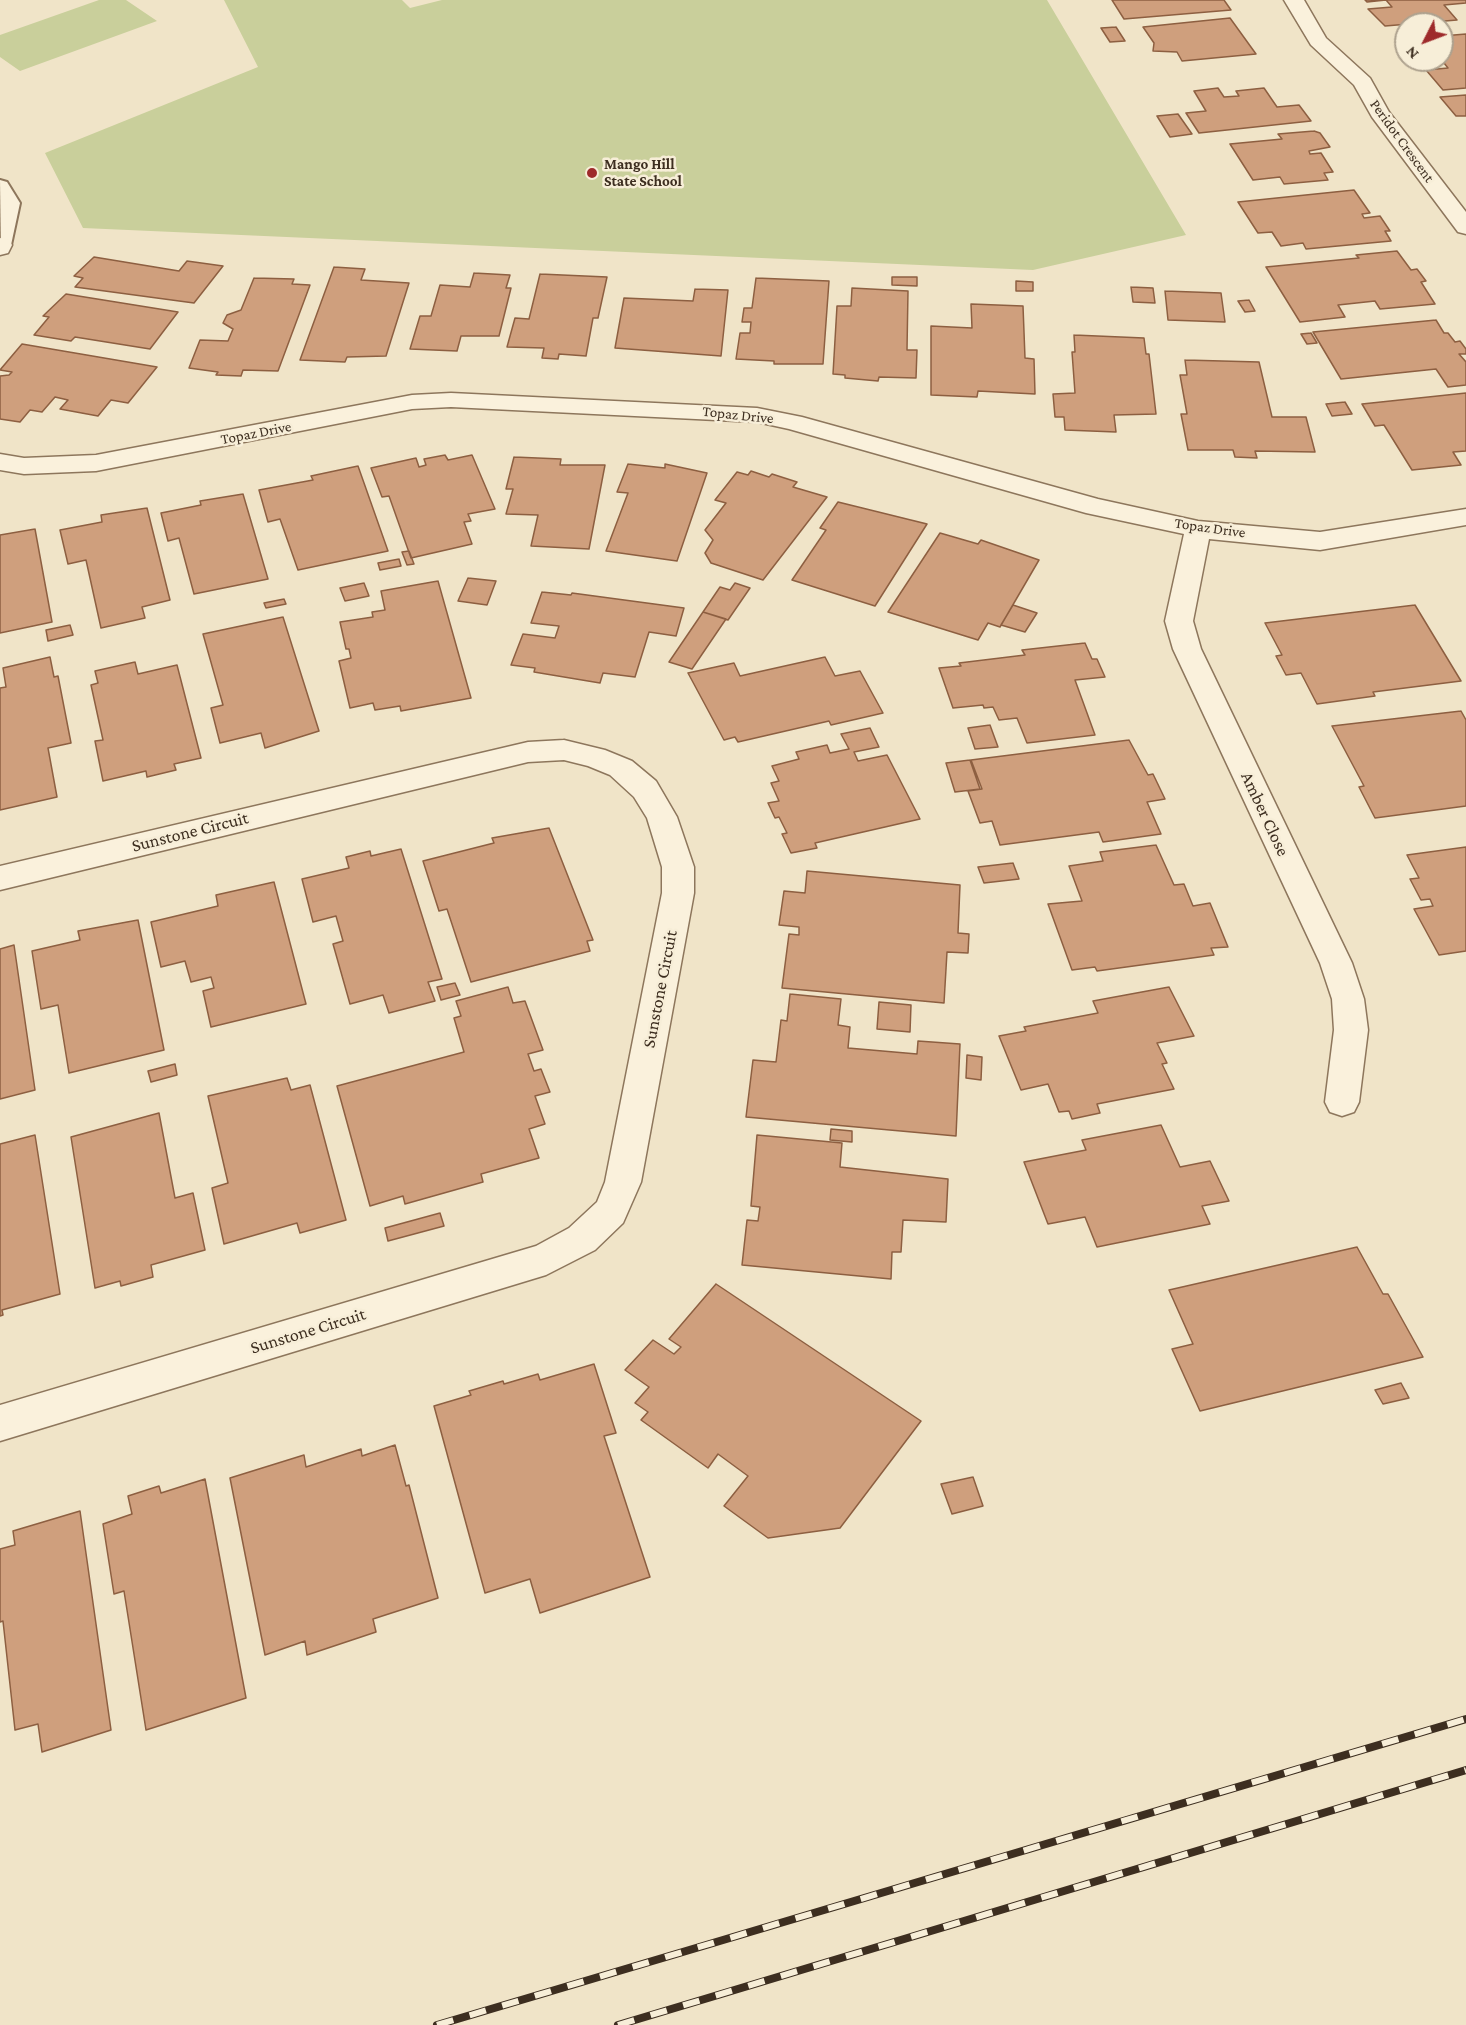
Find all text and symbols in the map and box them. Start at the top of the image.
north arrow [1394,12,1454,72]
text: N [1402,43,1422,63]
street label: Peridot Crescent [1366,96,1438,186]
place label: Mango Hill State School [604,155,682,190]
marker: Mango Hill State School [585,166,599,180]
street label: Topaz Drive [701,402,775,428]
street label: Topaz Drive [219,417,293,449]
street label: Topaz Drive [1173,514,1247,542]
street label: Amber Close [1236,768,1294,860]
street label: Sunstone Circuit [129,807,251,857]
street label: Sunstone Circuit [638,928,682,1050]
street label: Sunstone Circuit [248,1303,368,1359]

